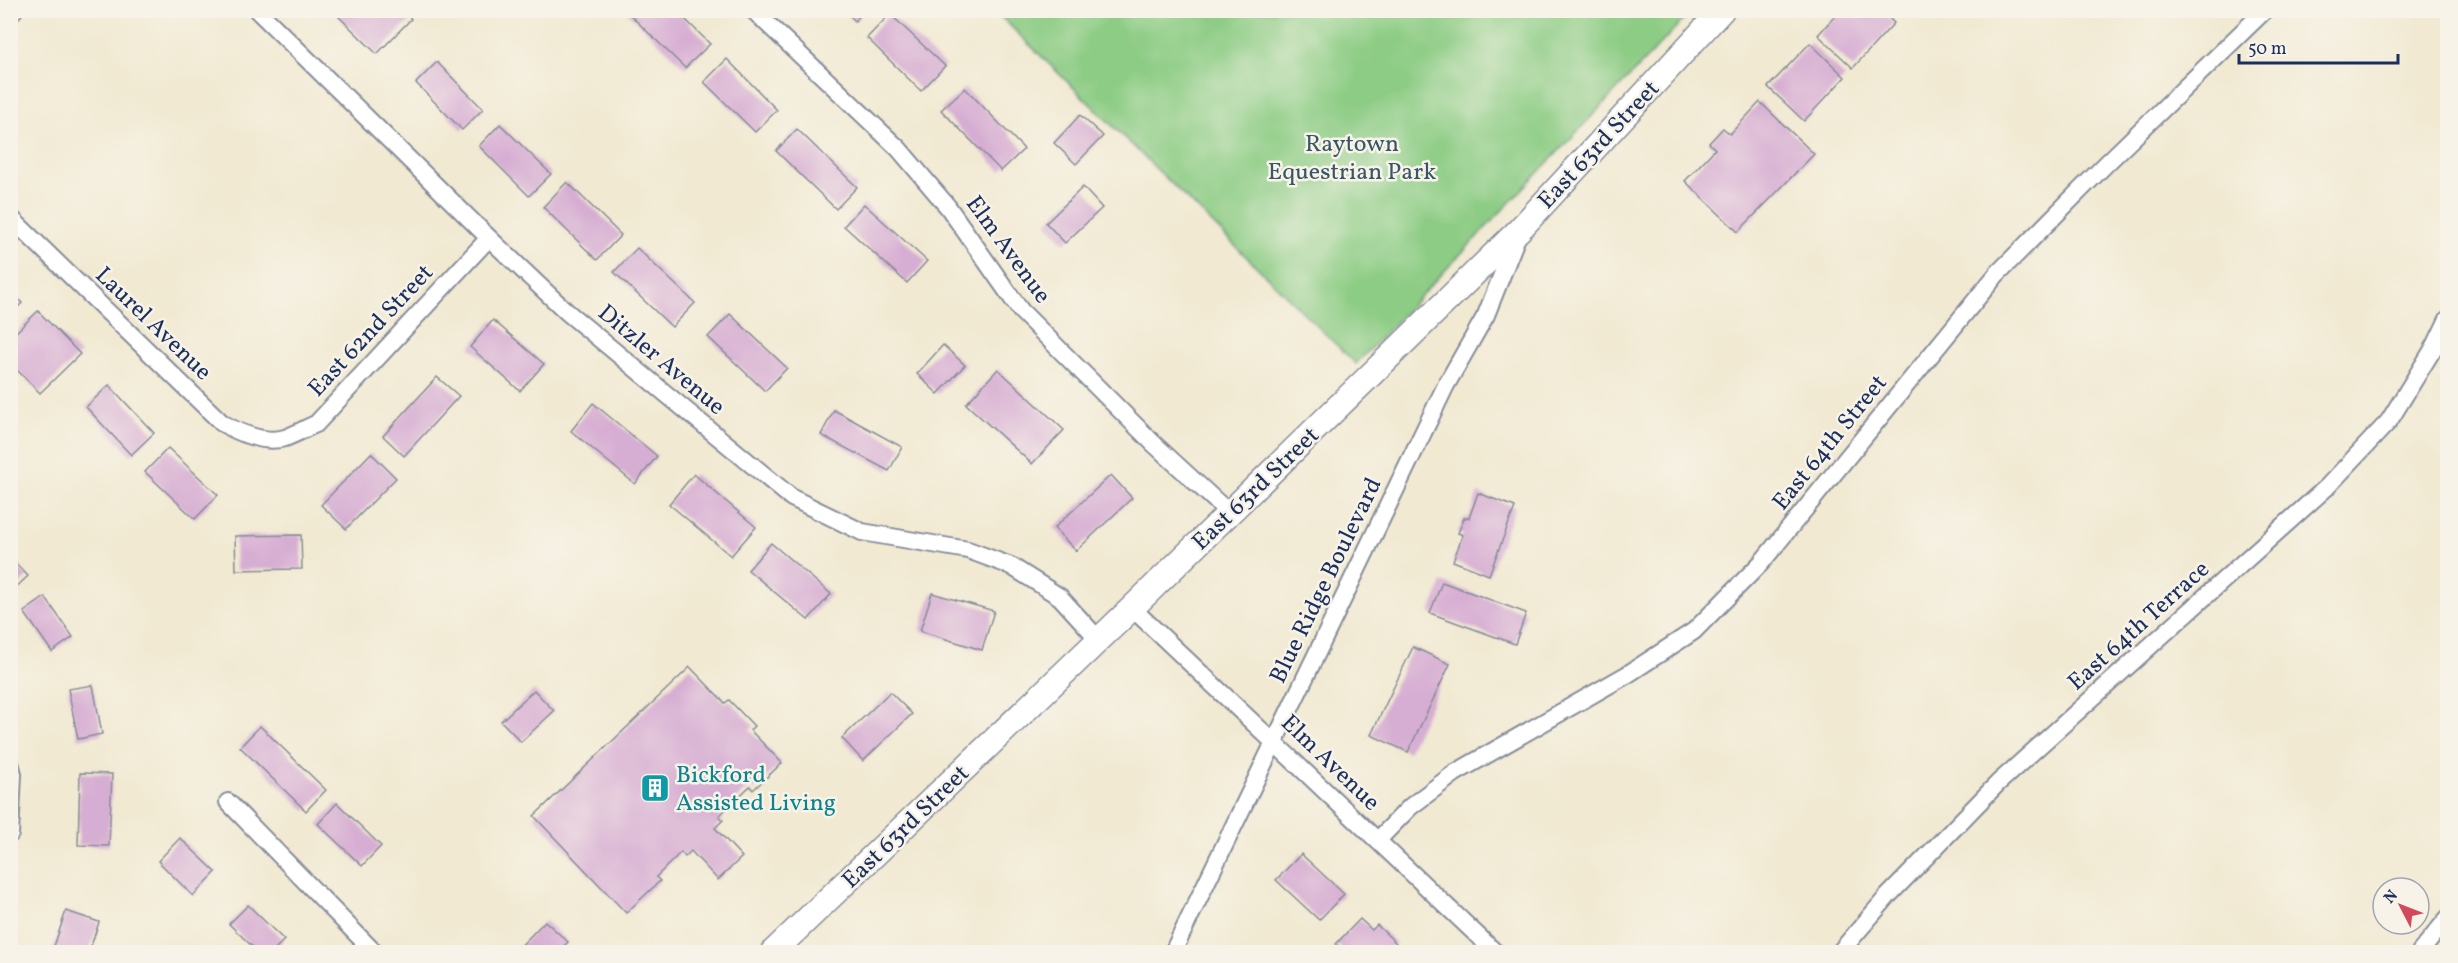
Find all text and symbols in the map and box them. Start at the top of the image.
scale bar [2239,27,2398,65]
text: 50 m [2248,37,2287,62]
street label: East 63rd Street [1531,73,1668,217]
park label: Raytown Equestrian Park [1268,128,1436,190]
street label: Elm Avenue [957,189,1058,311]
street label: East 62nd Street [301,257,442,405]
street label: Laurel Avenue [87,260,219,389]
street label: Ditzler Avenue [590,297,732,424]
street label: East 64th Street [1765,368,1896,518]
street label: East 63rd Street [1185,420,1328,559]
street label: Blue Ridge Boulevard [1262,472,1391,690]
street label: East 64th Terrace [2061,554,2218,699]
street label: Elm Avenue [1272,707,1387,819]
street label: East 63rd Street [835,758,978,897]
place label: Bickford Assisted Living [676,759,836,821]
building icon: Bickford Assisted Living [639,772,671,804]
north arrow [2371,876,2431,936]
text: N [2379,885,2404,909]

